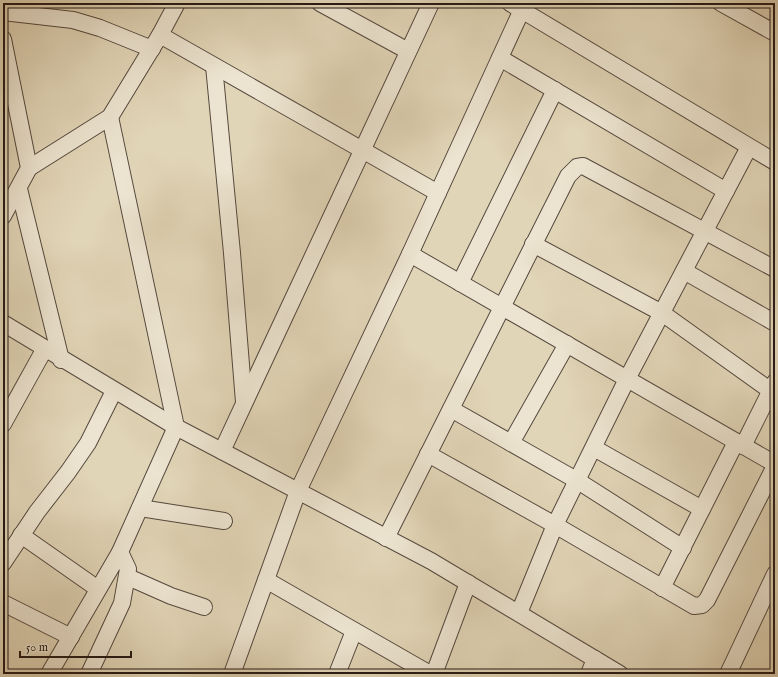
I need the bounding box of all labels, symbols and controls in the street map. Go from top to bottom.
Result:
scale bar [20,633,131,659]
text: 50 m [26,640,48,655]

